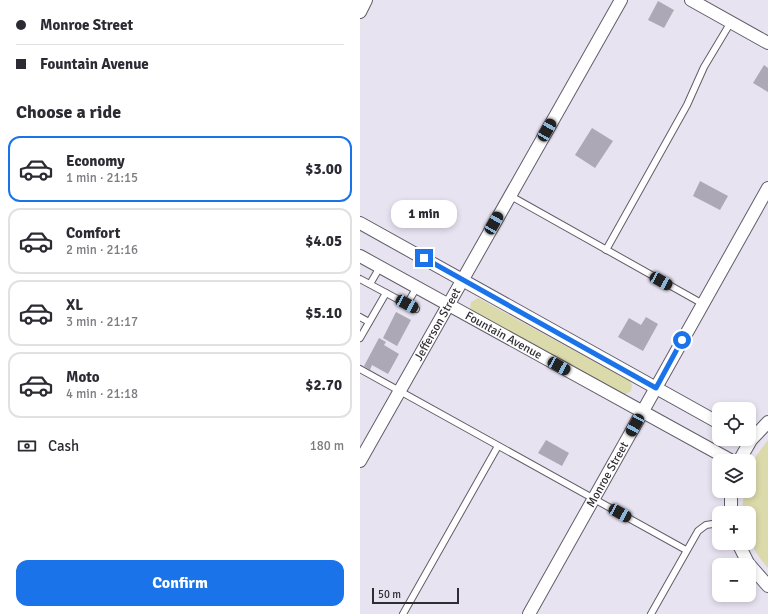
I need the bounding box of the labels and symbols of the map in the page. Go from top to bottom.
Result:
car [536,117,558,143]
callout: 1 min [391,200,457,228]
car [483,210,505,236]
route end [415,249,433,267]
car [648,270,674,292]
street label: Jefferson Street [411,285,464,364]
car [394,293,420,315]
street label: Fountain Avenue [462,308,545,363]
route start [673,331,691,349]
car [546,355,572,377]
car [624,412,646,438]
street label: Monroe Street [583,439,632,510]
car [607,502,633,524]
scale bar [372,586,459,605]

